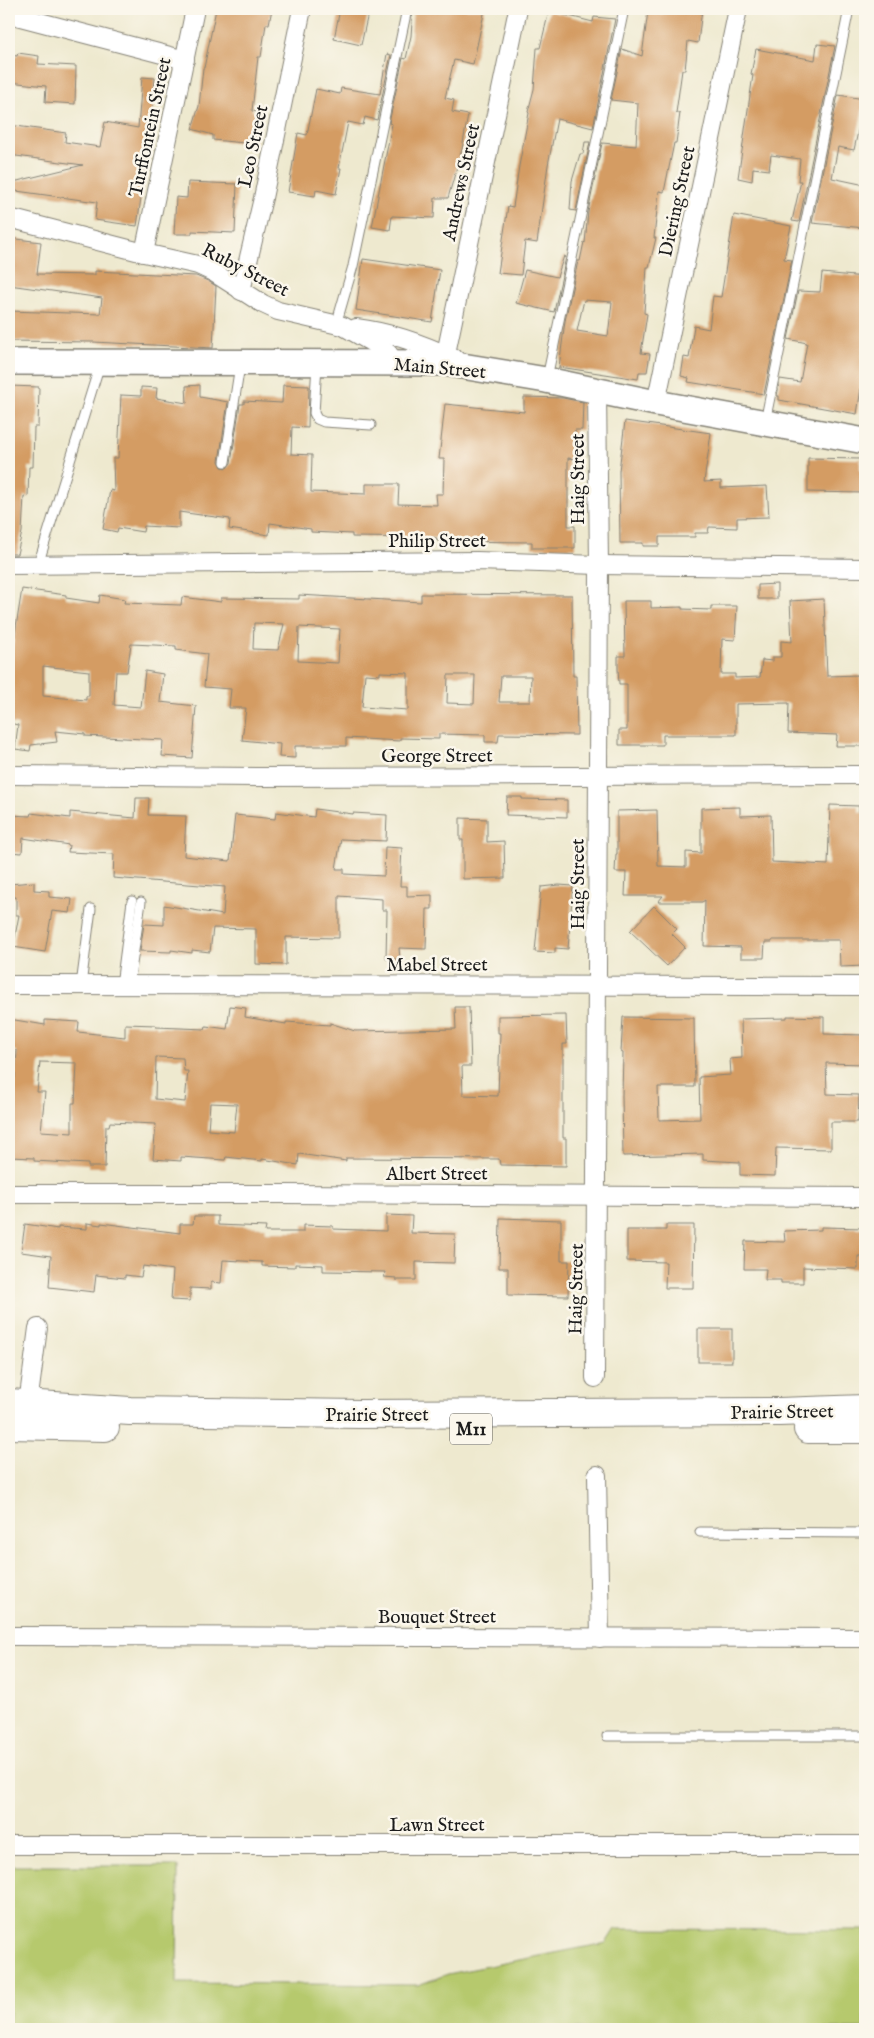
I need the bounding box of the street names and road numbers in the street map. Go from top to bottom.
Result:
street label: Turffontein Street [124,55,178,200]
street label: Leo Street [233,102,275,190]
street label: Andrews Street [438,121,486,244]
street label: Diering Street [654,143,702,259]
street label: Ruby Street [197,239,293,303]
street label: Main Street [393,353,487,385]
street label: Haig Street [567,433,591,525]
street label: Philip Street [388,530,487,554]
street label: George Street [381,745,493,769]
street label: Haig Street [567,838,591,930]
street label: Mabel Street [386,954,488,978]
street label: Albert Street [385,1163,488,1187]
street label: Haig Street [564,1243,590,1335]
street label: Prairie Street [730,1400,834,1426]
street label: Prairie Street [325,1404,429,1428]
road number: M11 [450,1414,492,1445]
street label: Bouquet Street [378,1606,497,1630]
street label: Lawn Street [389,1814,485,1838]

